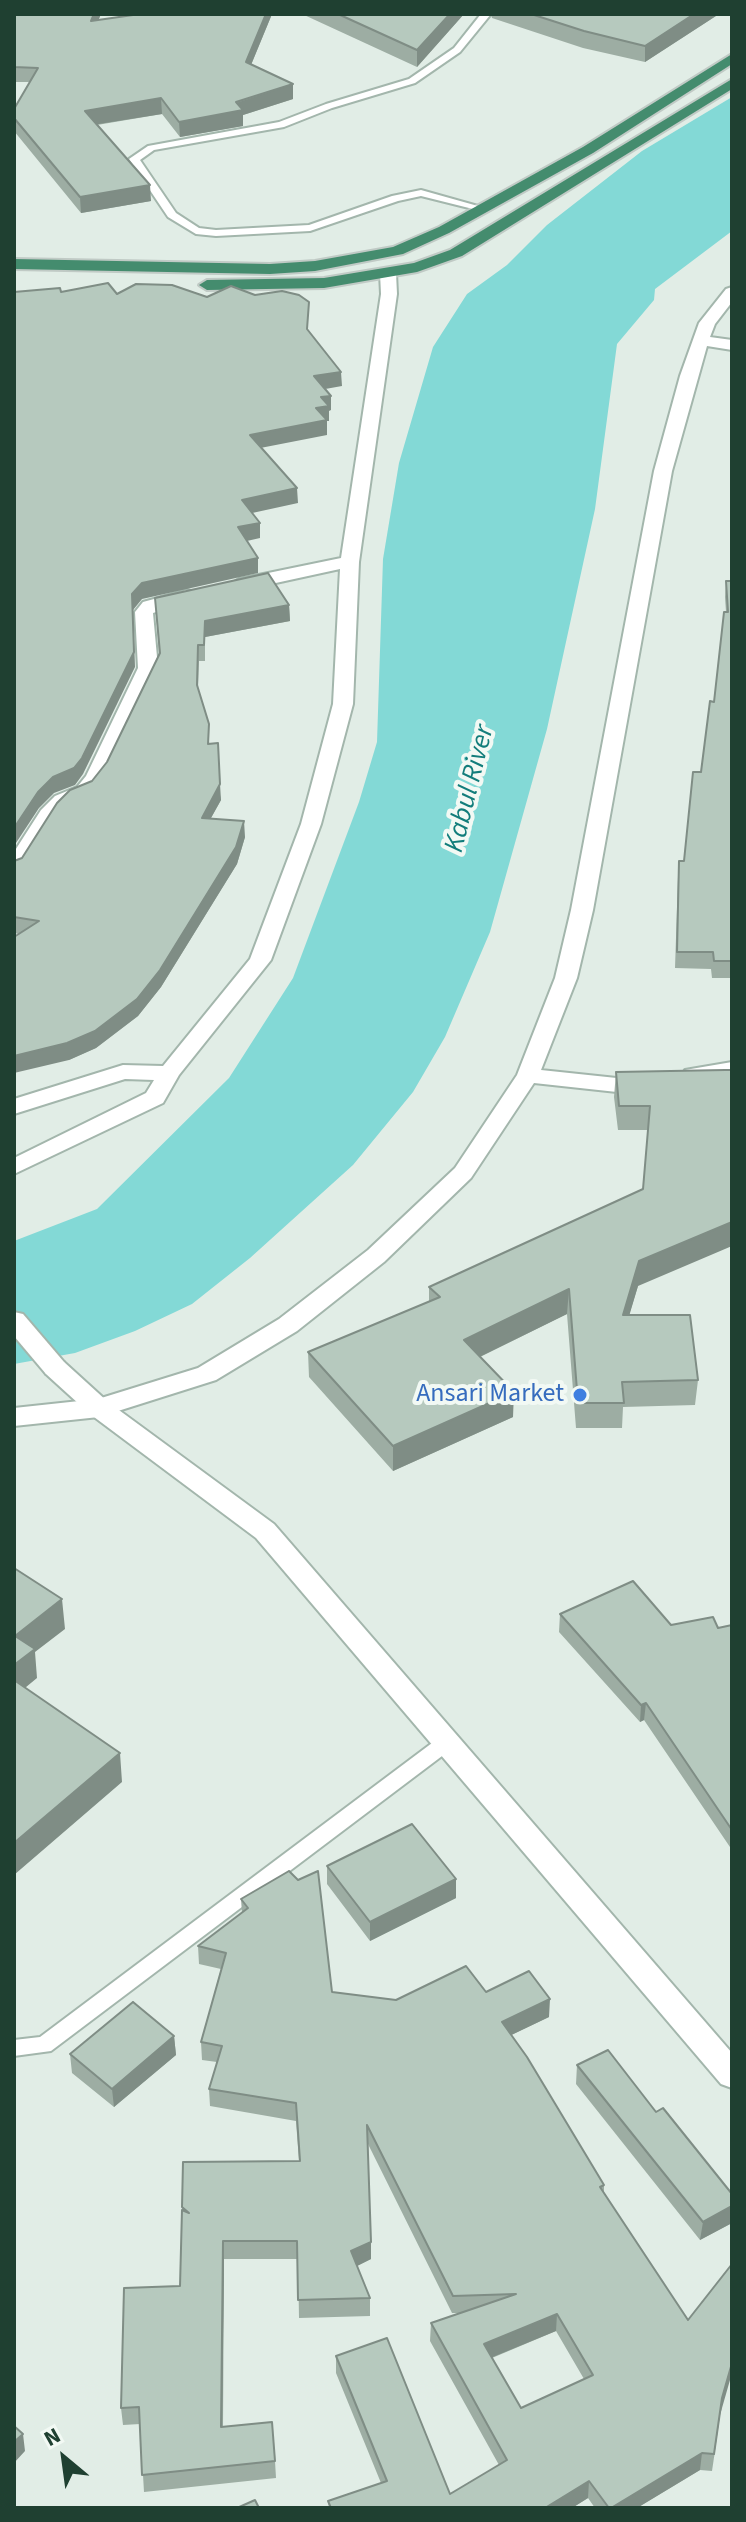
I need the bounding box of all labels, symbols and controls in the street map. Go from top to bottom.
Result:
water label: Kabul River [439,722,503,856]
place label: Ansari Market [416,1379,564,1411]
marker: Ansari Market [571,1386,589,1404]
north arrow [24,2418,104,2498]
text: N [38,2419,67,2455]

